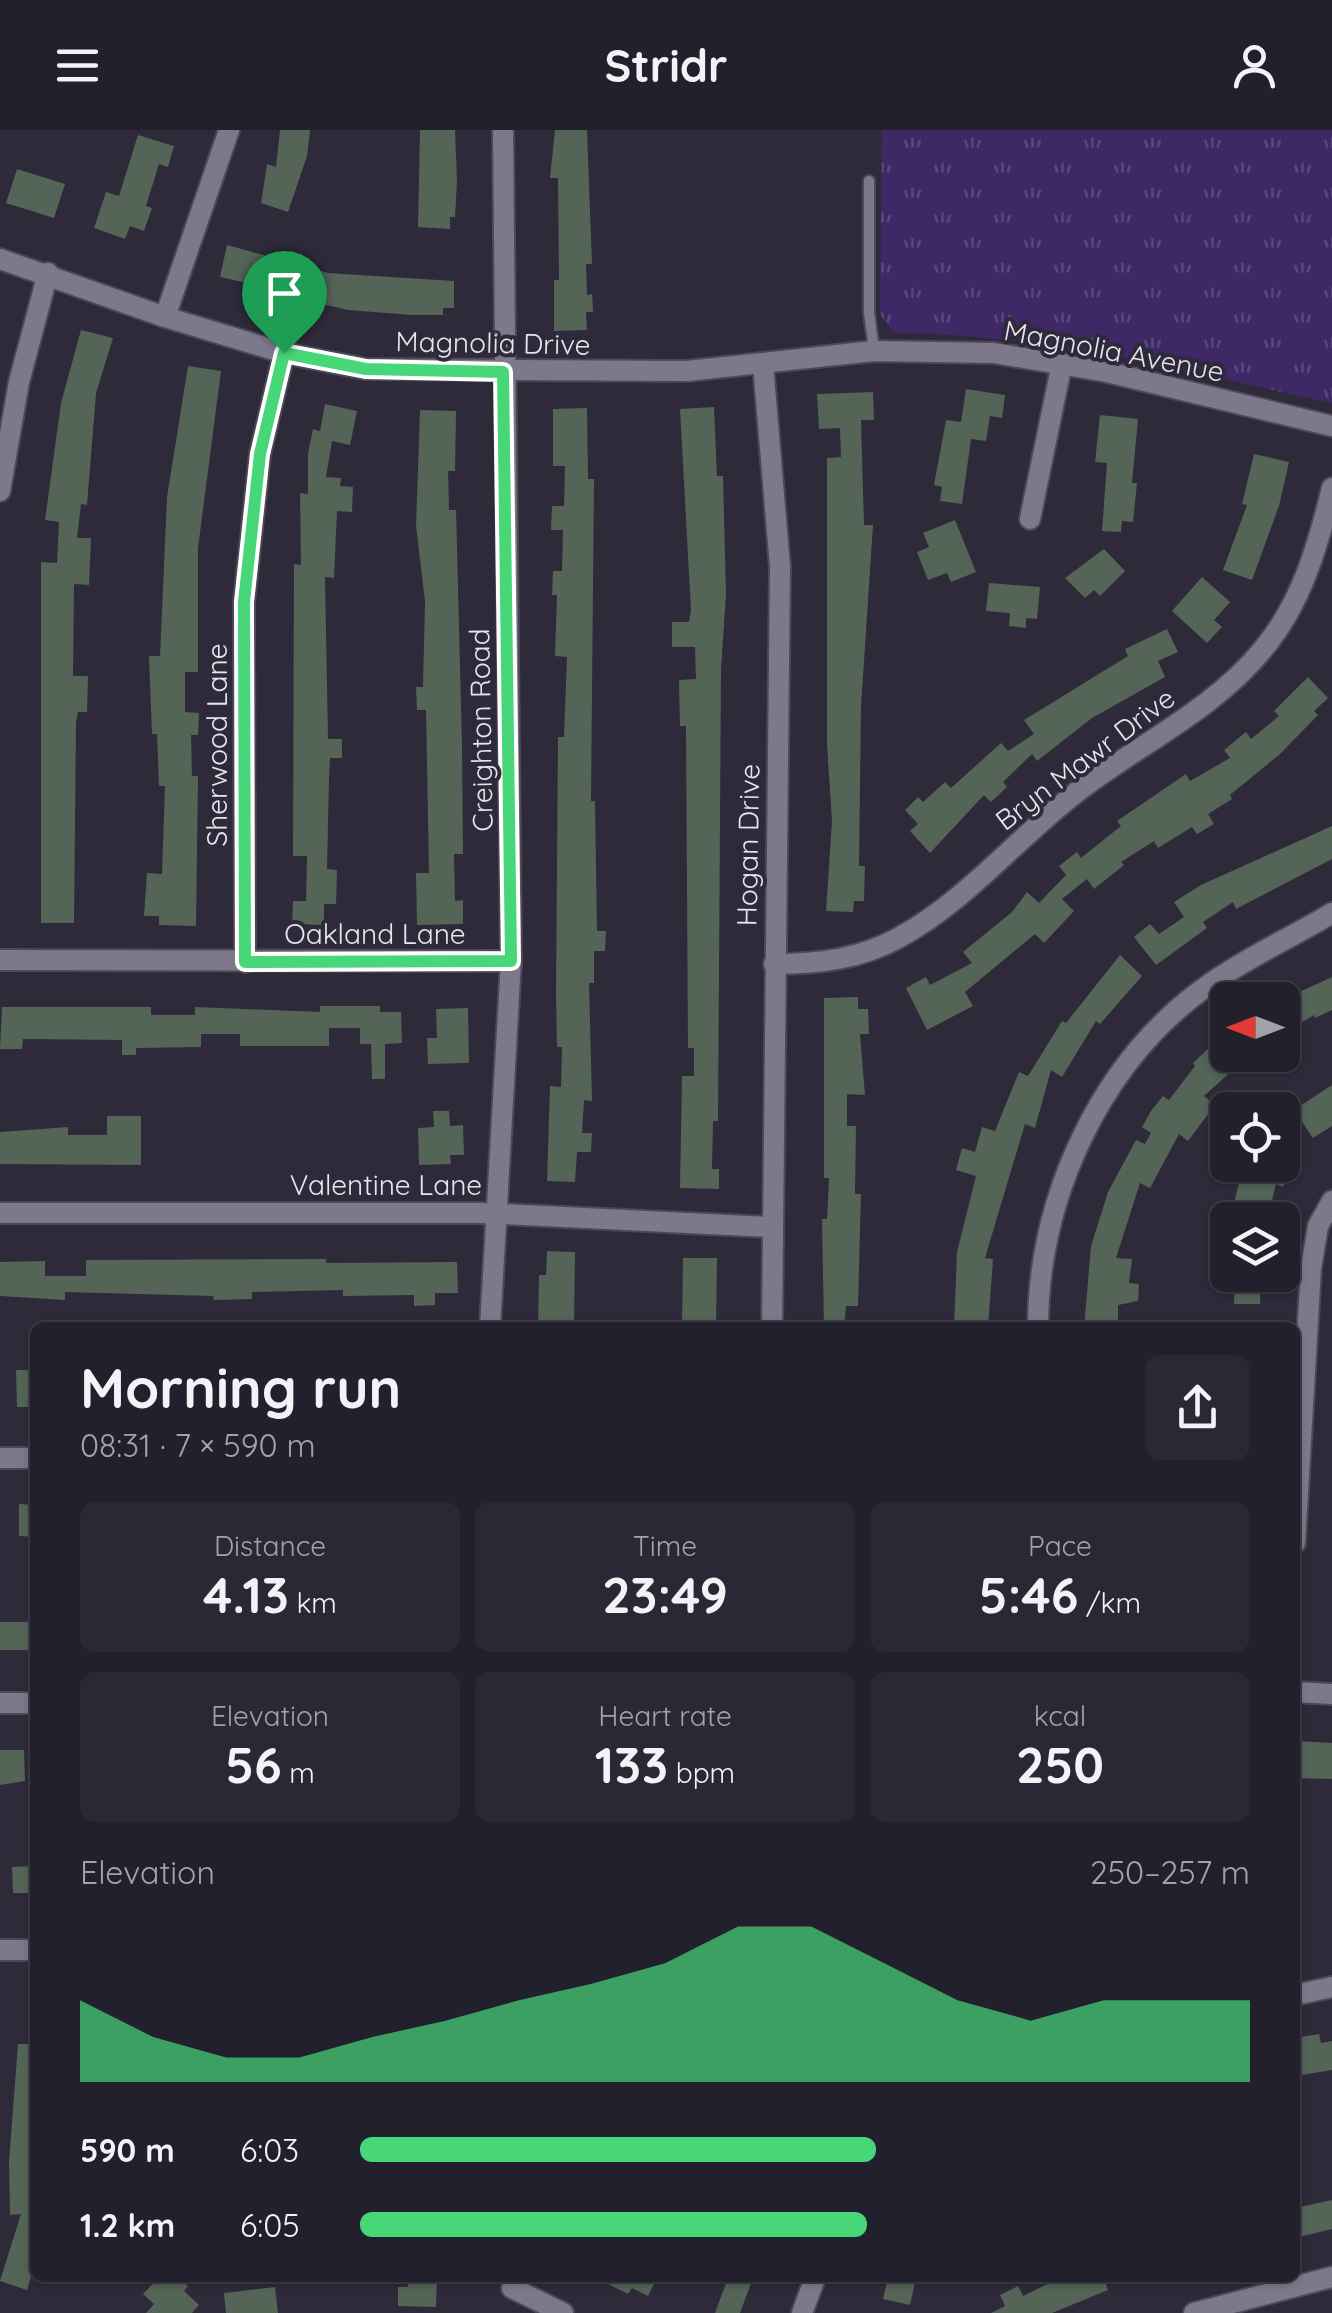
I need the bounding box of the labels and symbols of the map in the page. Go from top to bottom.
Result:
pin [242,251,327,354]
street label: Magnolia Avenue [1001,312,1227,389]
street label: Magnolia Drive [395,323,591,362]
street label: Creighton Road [461,628,500,832]
street label: Sherwood Lane [199,643,234,847]
street label: Bryn Mawr Drive [988,680,1181,837]
street label: Hogan Drive [729,763,766,927]
street label: Oakland Lane [284,916,466,951]
north arrow [1210,982,1300,1072]
street label: Valentine Lane [290,1167,482,1202]

